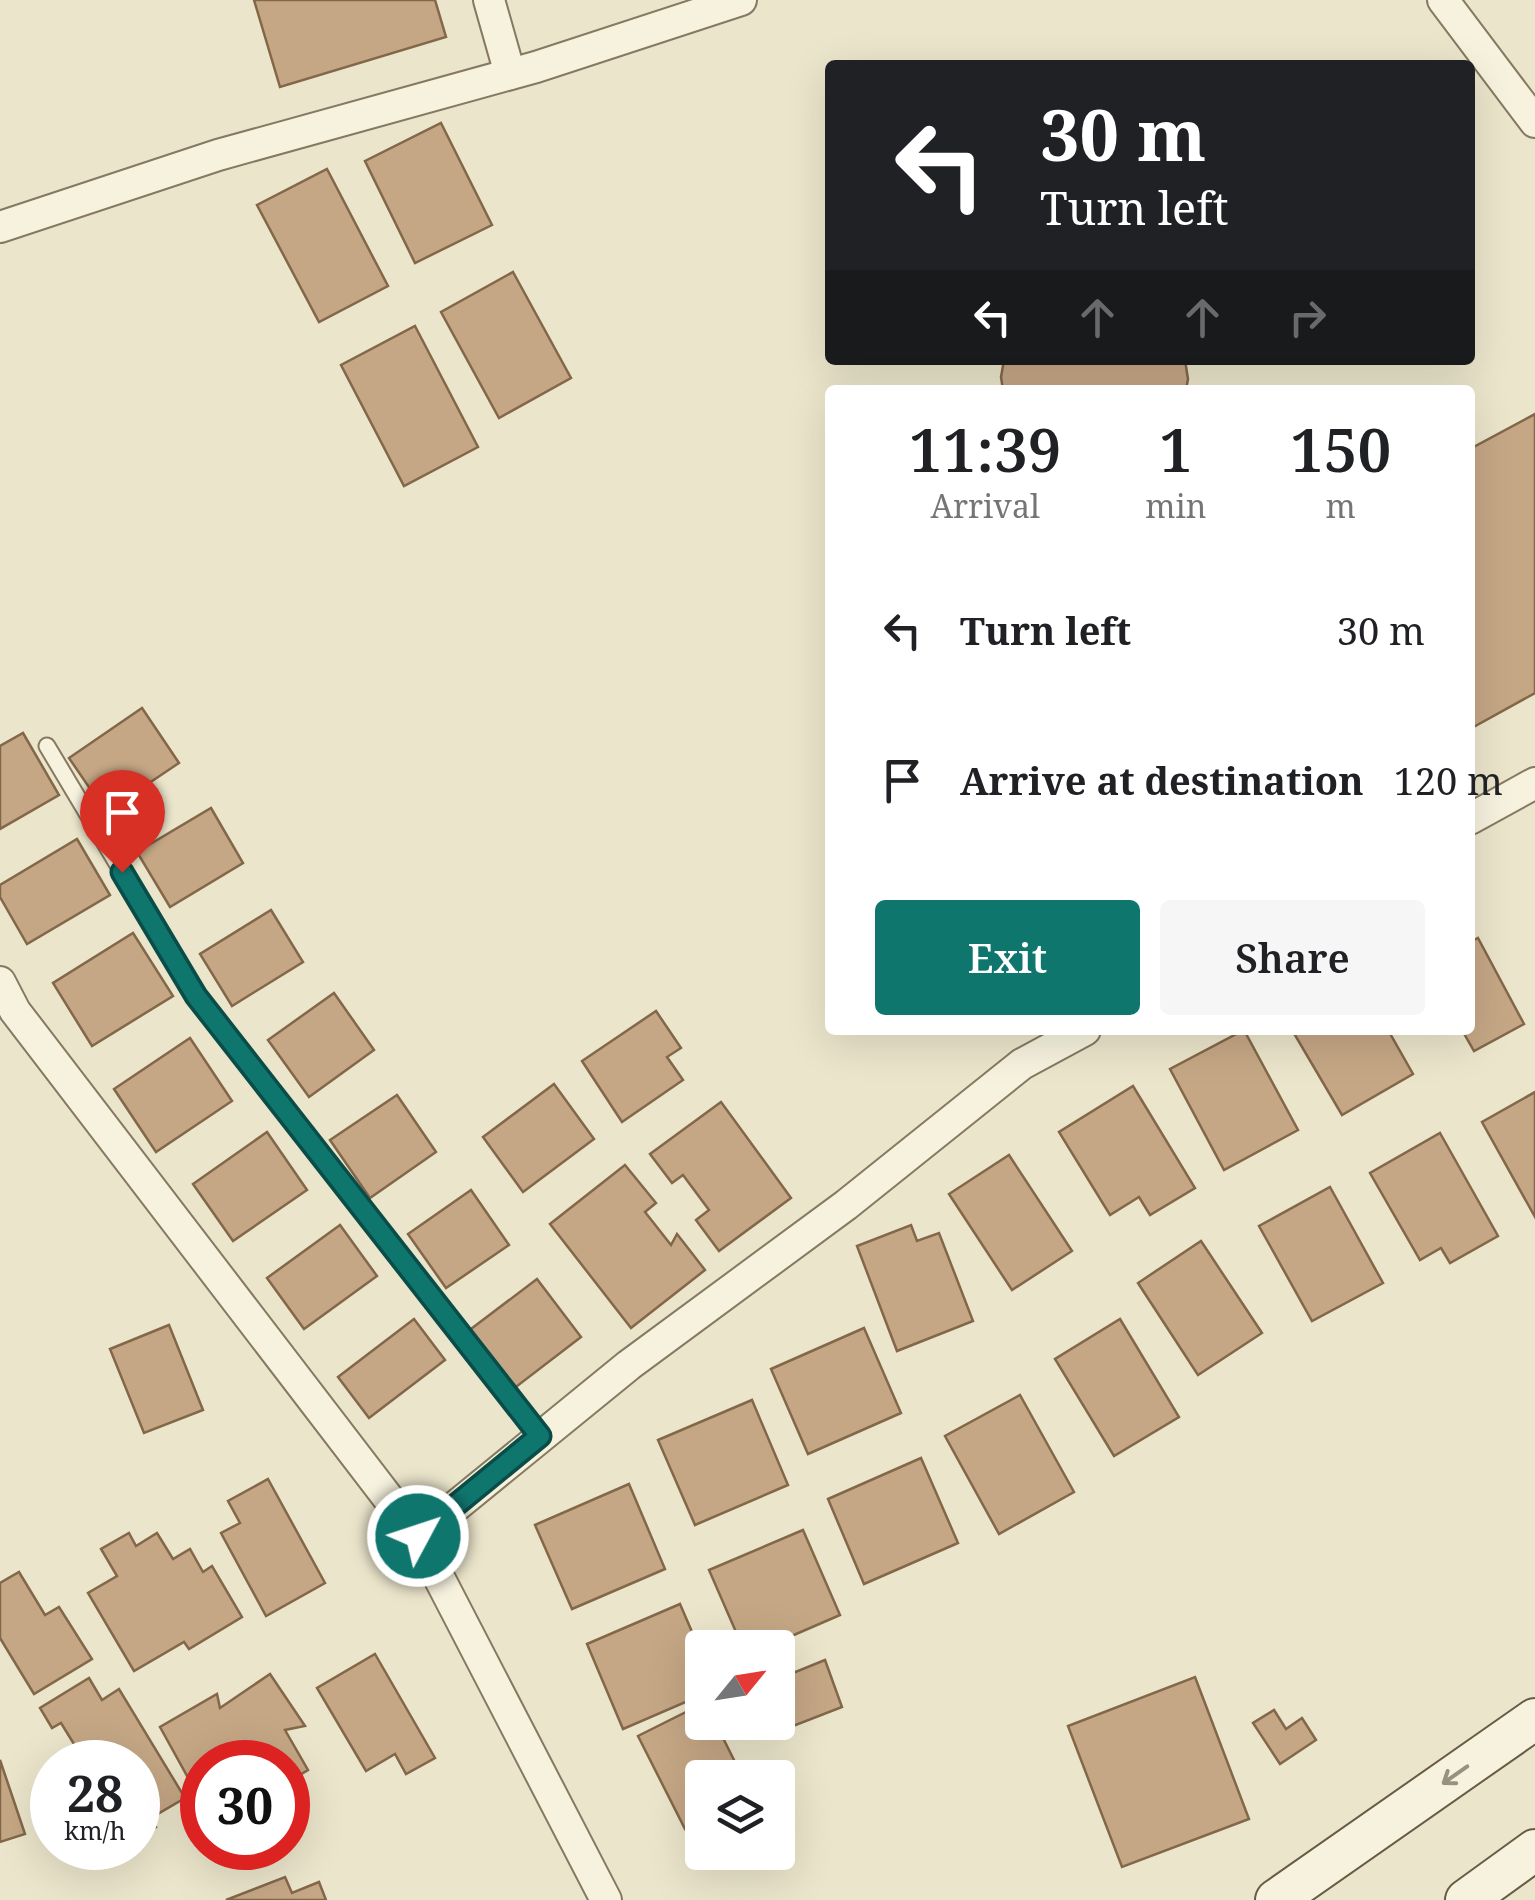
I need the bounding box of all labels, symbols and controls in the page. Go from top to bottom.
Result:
text: 30 m [1040,86,1206,182]
icon: left [875,100,1005,230]
text: Turn left [1040,177,1229,238]
icon: left [965,290,1020,345]
icon: ahead [1070,290,1125,345]
icon: ahead [1175,290,1230,345]
icon: right [1280,290,1335,345]
text: 11:39 [909,408,1062,490]
text: 1 [1159,408,1193,490]
text: 150 [1290,408,1391,490]
text: Arrival [930,484,1040,527]
text: min [1145,484,1206,527]
text: m [1326,484,1356,527]
icon: left [875,603,930,658]
text: Turn left [960,604,1131,656]
text: 30 m [1337,604,1425,656]
icon: arrive [875,753,930,808]
text: Arrive at destination [960,754,1364,806]
text: 120 m [1394,754,1503,806]
pin [80,770,165,873]
icon: arrive [95,785,150,840]
button: Exit [875,900,1140,1015]
button: Share [1160,900,1425,1015]
position arrow [366,1484,470,1588]
north arrow [685,1630,795,1740]
map controls [685,1630,795,1870]
speed limit sign: 30 [180,1740,310,1870]
text: 28 [67,1759,123,1827]
button: layers [685,1760,795,1870]
one-way arrow [1442,1764,1469,1785]
text: km/h [64,1813,126,1847]

